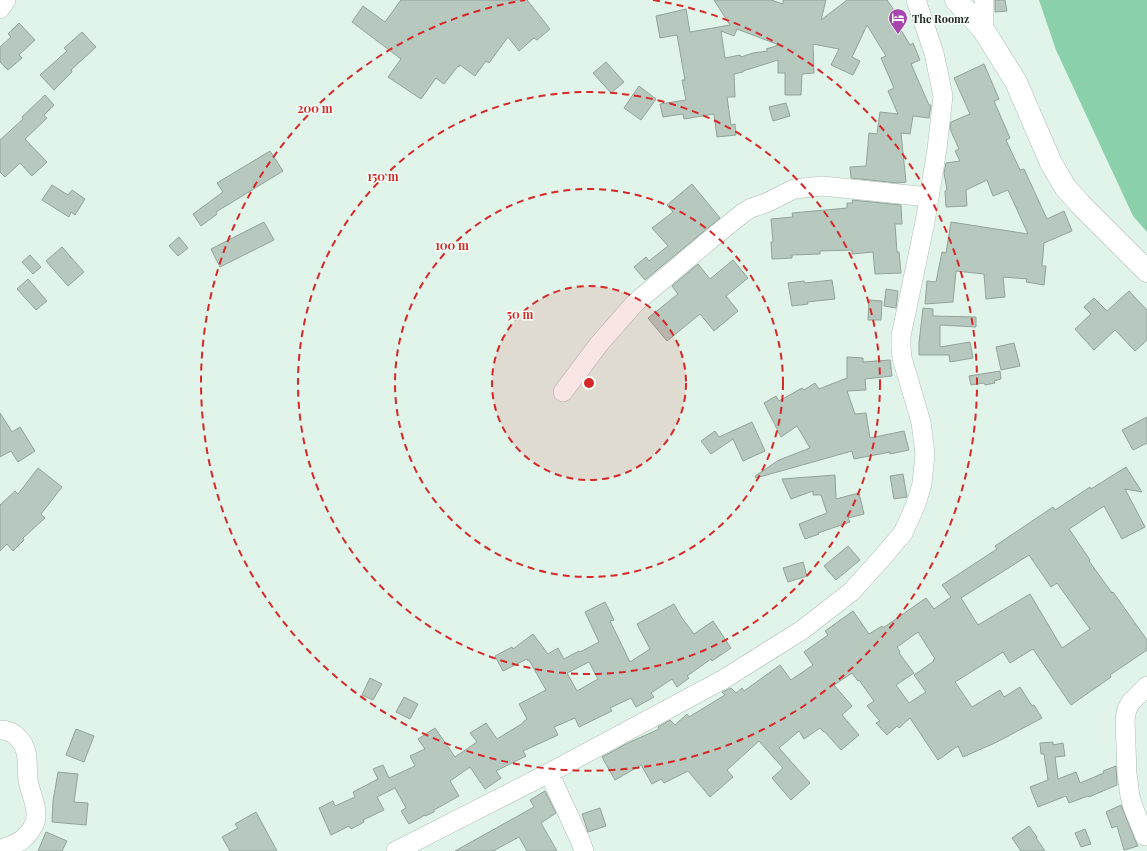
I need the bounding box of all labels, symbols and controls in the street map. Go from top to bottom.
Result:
hotel icon: The Roomz [887,7,909,35]
place label: The Roomz [912,11,969,26]
text: 200 m [297,100,333,116]
text: 150 m [367,168,399,184]
text: 100 m [435,237,469,253]
text: 50 m [507,306,534,322]
centre of rings [582,376,596,390]

